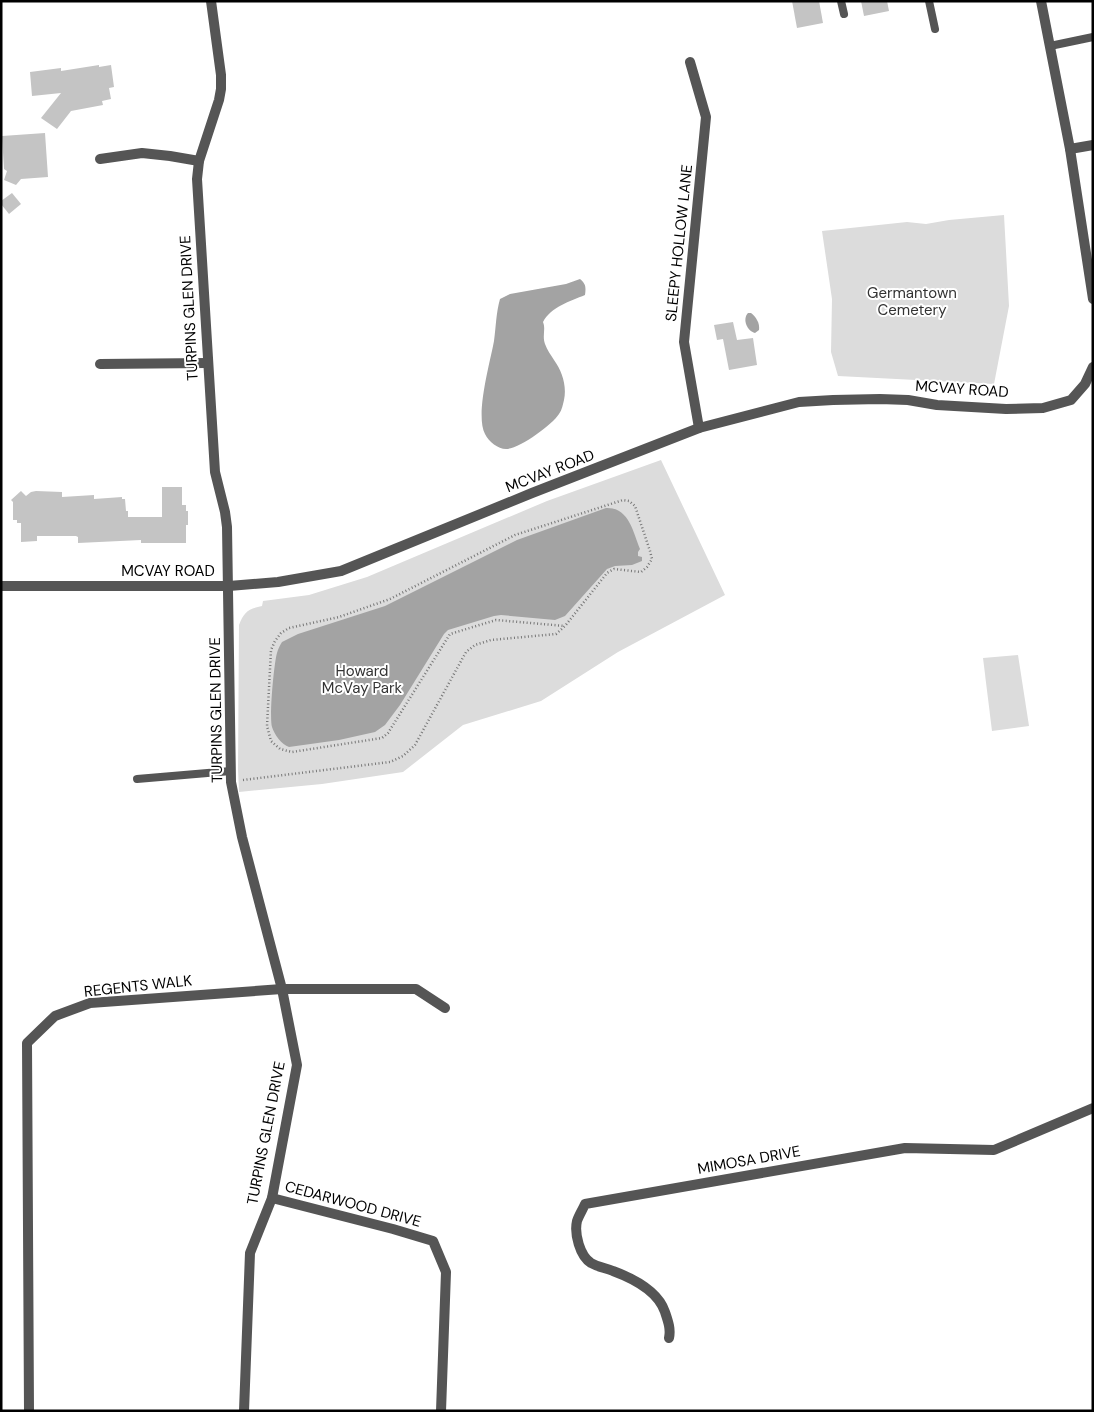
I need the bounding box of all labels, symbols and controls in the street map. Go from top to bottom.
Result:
street label: SLEEPY HOLLOW LANE [661,163,697,323]
street label: TURPINS GLEN DRIVE [175,235,203,381]
park label: Germantown Cemetery [867,283,957,320]
street label: MCVAY ROAD [915,376,1009,402]
street label: MCVAY ROAD [503,445,597,497]
street label: MCVAY ROAD [121,561,215,581]
street label: TURPINS GLEN DRIVE [205,637,227,783]
park label: Howard McVay Park [322,661,403,698]
street label: REGENTS WALK [83,970,193,1002]
street label: TURPINS GLEN DRIVE [242,1060,290,1206]
street label: MIMOSA DRIVE [696,1141,802,1179]
street label: CEDARWOOD DRIVE [283,1176,423,1232]

